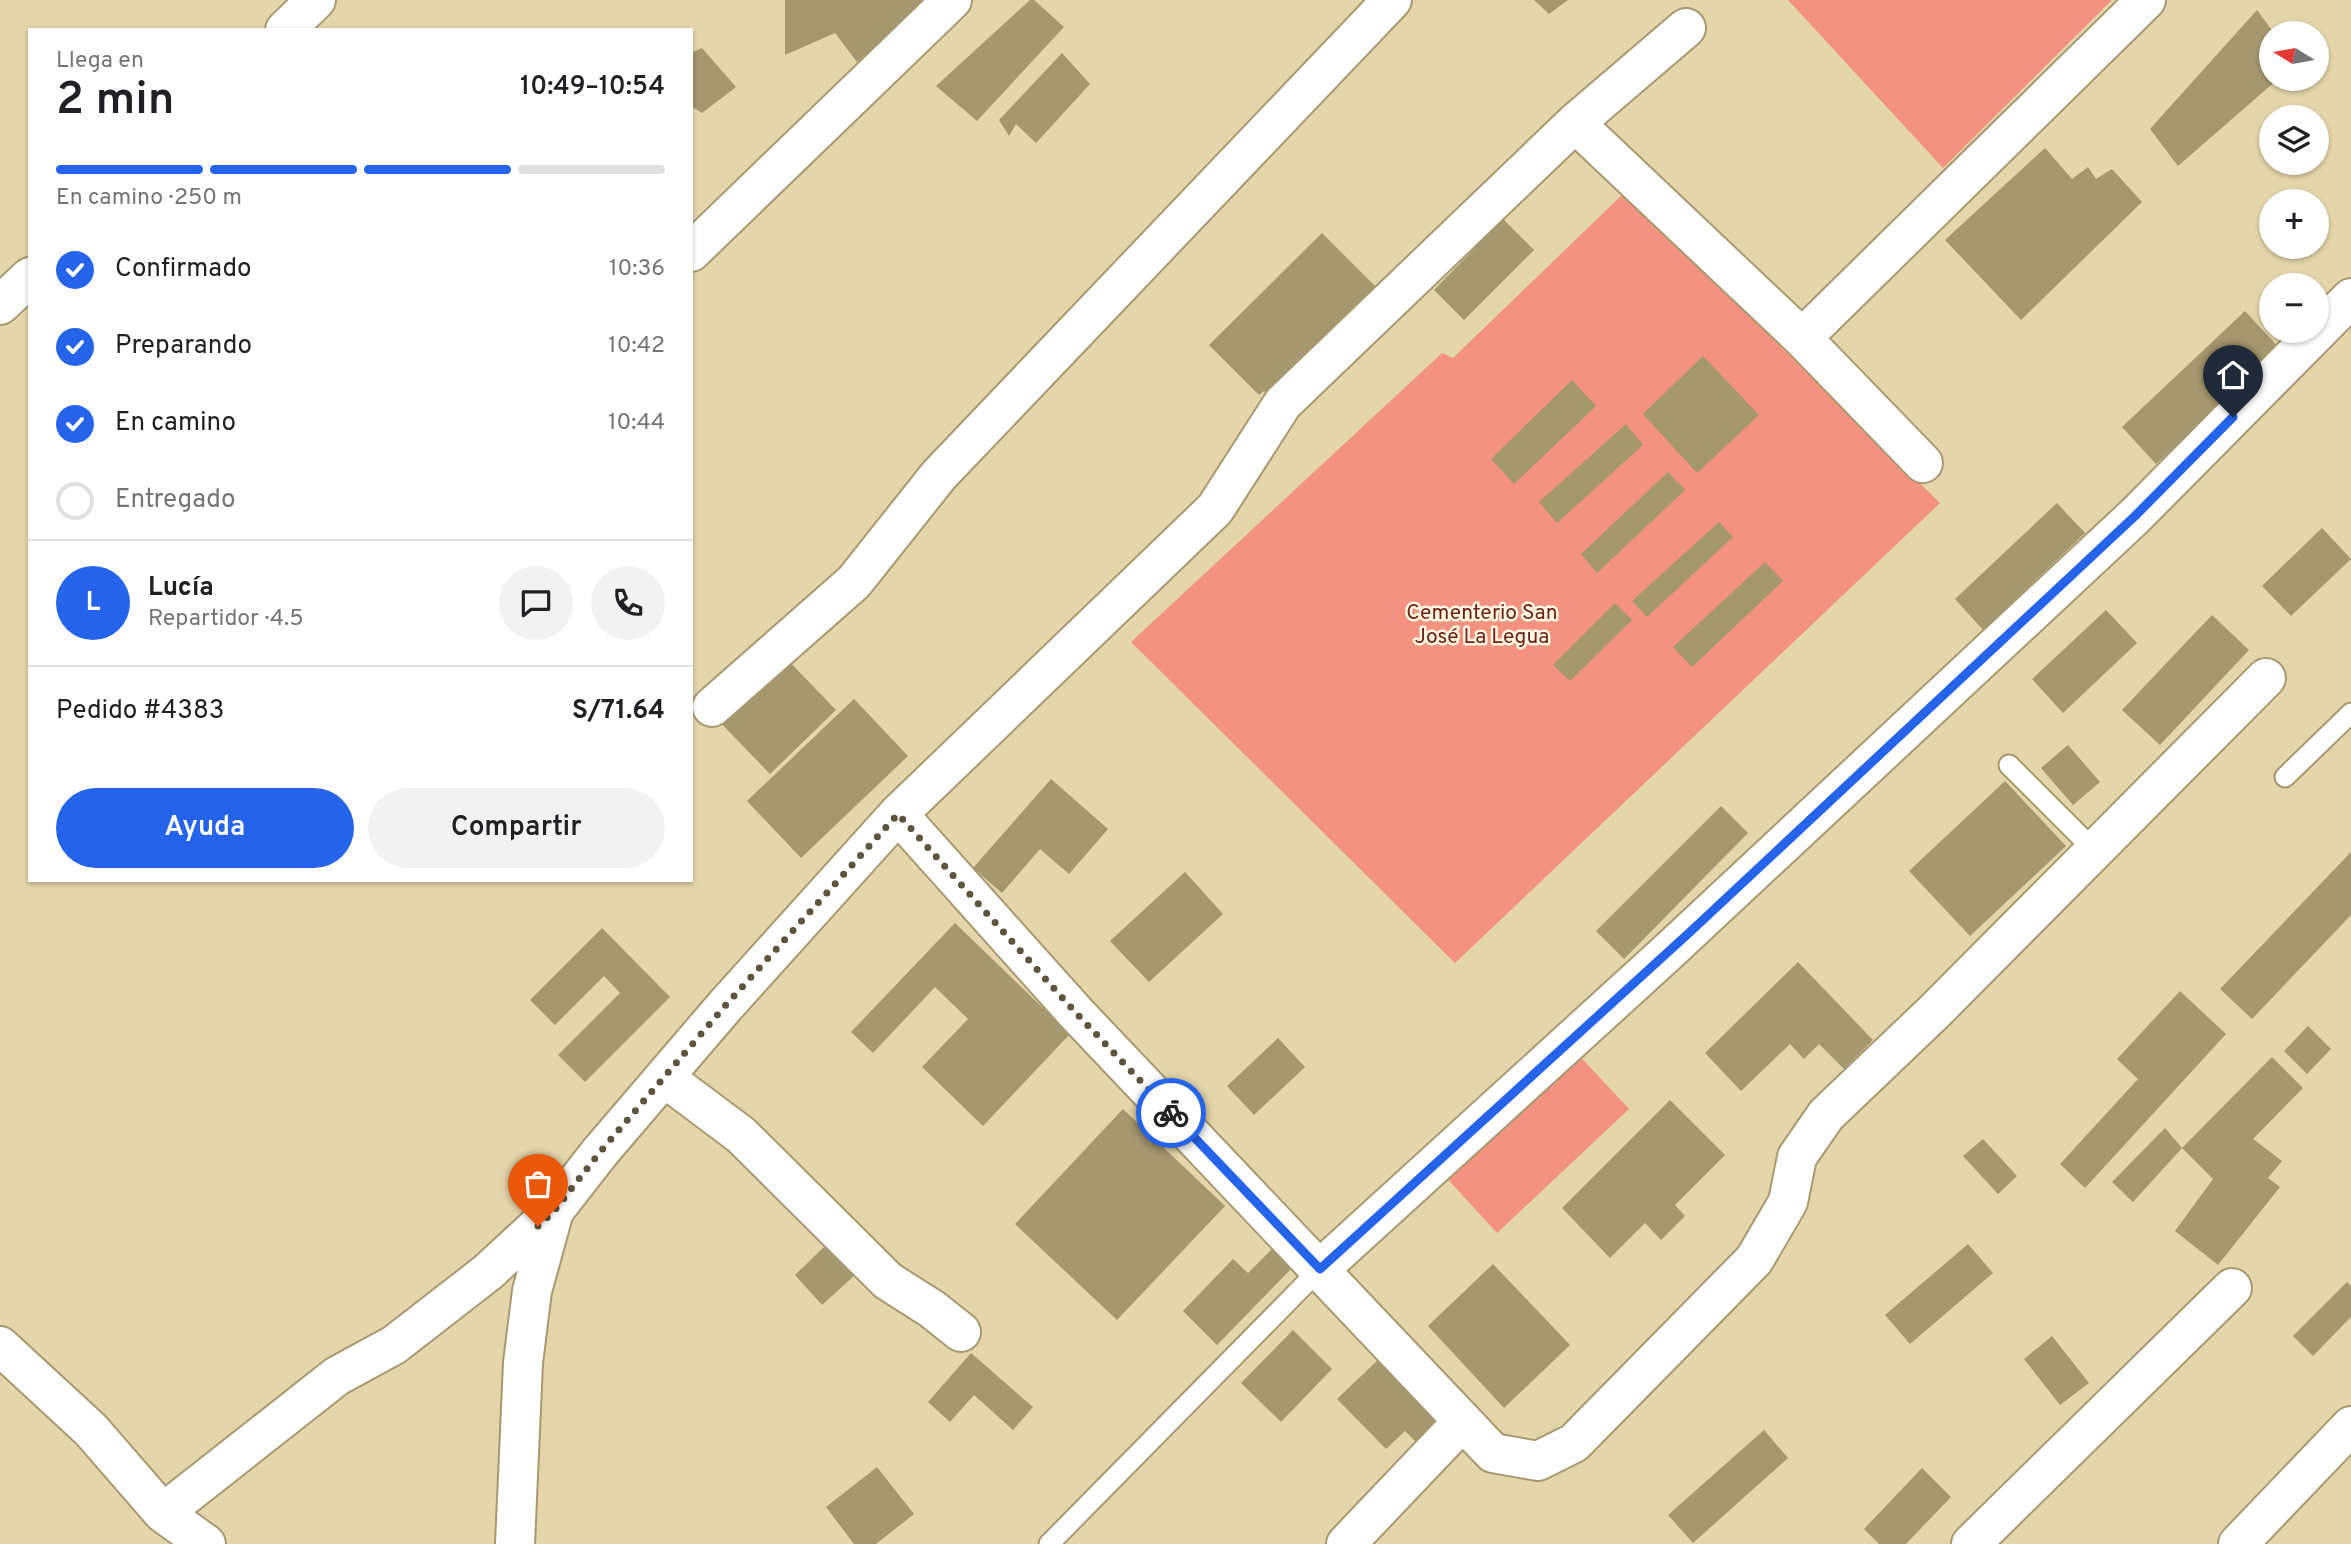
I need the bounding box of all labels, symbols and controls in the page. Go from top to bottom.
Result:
north arrow [2259,21,2329,91]
map controls [2259,21,2329,343]
text: Llega en [56,47,144,76]
text: 10:49–10:54 [520,71,665,104]
text: 2 min [56,72,175,131]
button: layers [2259,105,2329,175]
text: En camino · 250 m [56,184,242,213]
button: + [2259,189,2329,259]
icon: check [56,251,94,289]
text: Confirmado [115,253,252,286]
text: 10:36 [609,255,665,284]
button: − [2259,273,2329,343]
icon: check [56,328,94,366]
text: Preparando [115,330,252,363]
text: 10:42 [608,332,665,361]
pin [2203,345,2263,417]
icon: home [2214,356,2252,394]
icon: check [56,405,94,443]
text: En camino [115,407,236,440]
text: 10:44 [608,409,665,438]
text: Entregado [115,484,235,517]
button: chat [499,566,573,640]
button: phone [591,566,665,640]
text: Lucía [148,572,214,605]
text: L [86,587,100,620]
park label: Cementerio San José La Legua [1406,600,1558,651]
text: Repartidor · 4.5 [148,605,304,634]
text: Pedido #4383 [56,695,224,728]
text: S/71.64 [572,695,665,728]
button: Ayuda [56,788,354,868]
button: Compartir [368,788,665,868]
courier [1136,1078,1206,1148]
icon: bike [1152,1094,1190,1132]
pin [508,1154,568,1226]
icon: bag [519,1165,557,1203]

